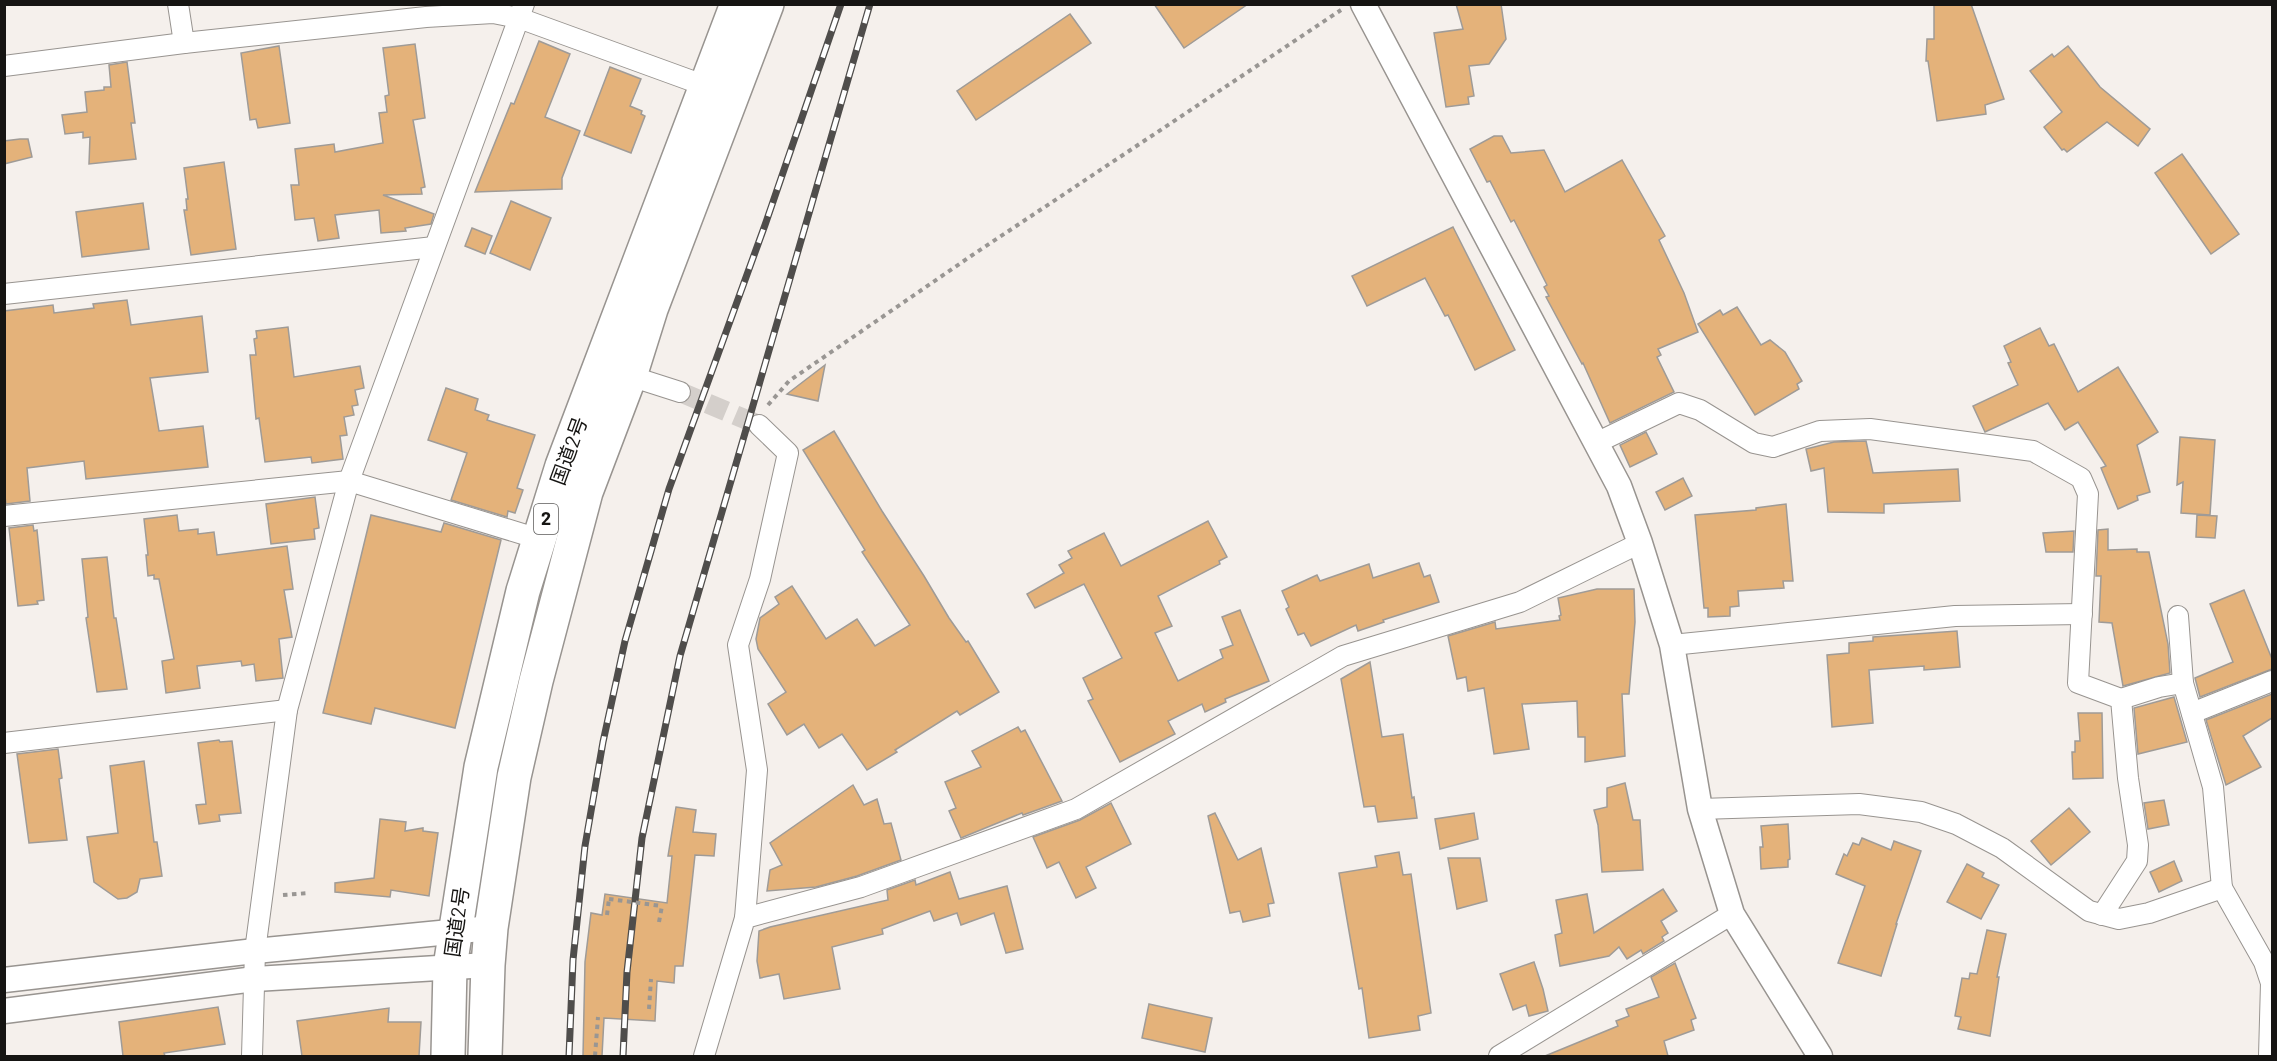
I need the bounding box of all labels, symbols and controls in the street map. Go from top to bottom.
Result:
street label: 国道2号 [545,413,591,488]
road number: 2 [534,504,558,534]
street label: 国道2号 [439,885,473,959]

